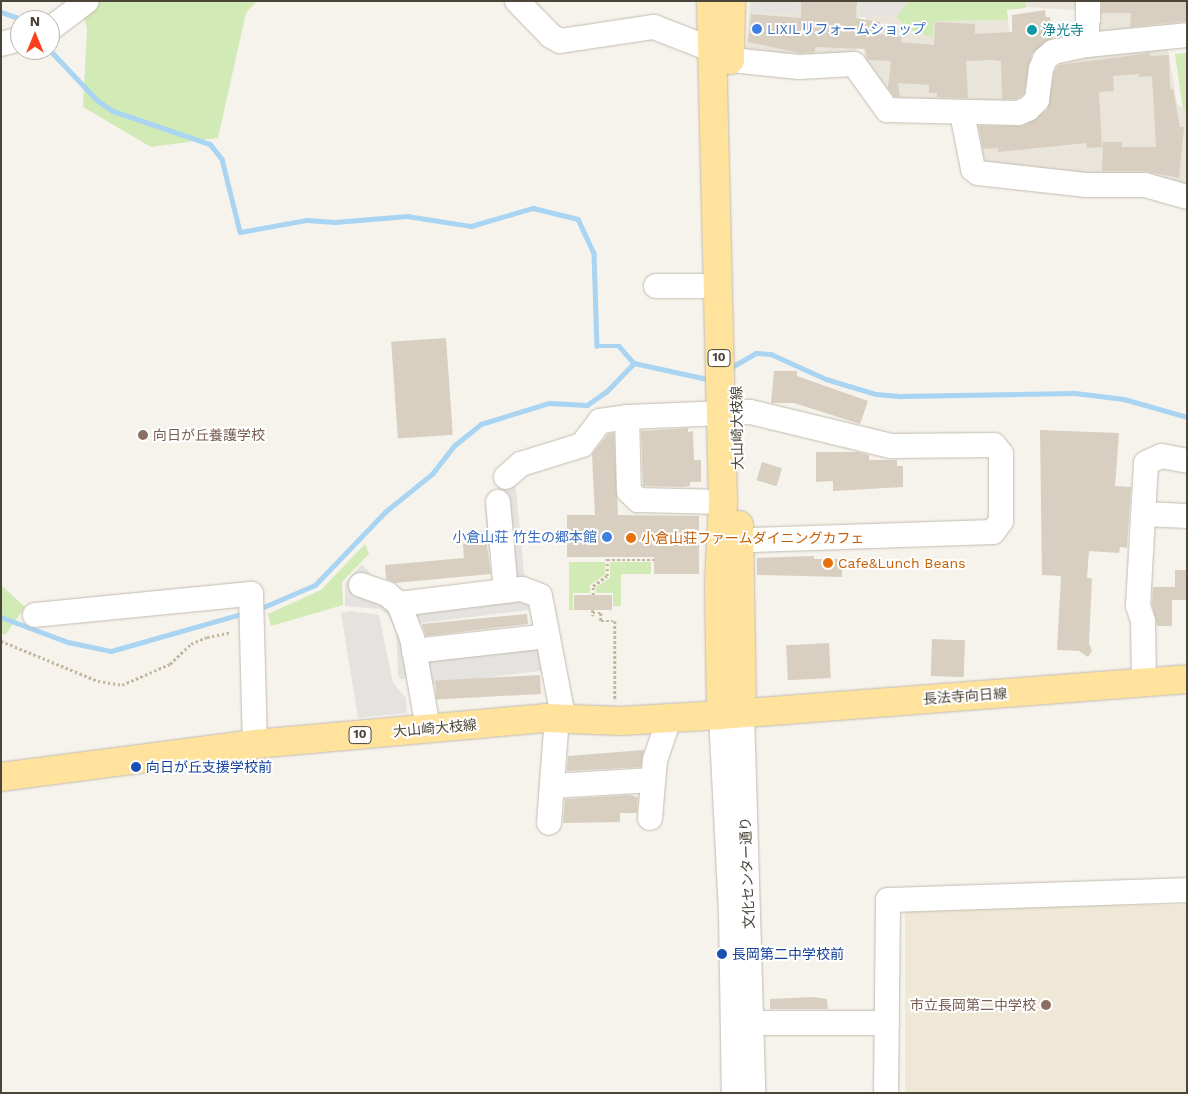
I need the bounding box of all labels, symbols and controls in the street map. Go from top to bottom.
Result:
north arrow [10,10,60,60]
text: N [30,13,40,29]
place label: LIXILリフォームショップ [767,21,926,37]
place label: 浄光寺 [1042,22,1084,38]
marker: LIXILリフォームショップ [751,23,763,35]
marker: 浄光寺 [1026,24,1038,36]
road number: 10 [706,348,732,368]
street label: 大山崎大枝線 [728,386,746,470]
place label: 向日が丘養護学校 [153,427,265,443]
marker: 向日が丘養護学校 [137,429,149,441]
place label: 小倉山荘 竹生の郷本館 [452,529,597,545]
place label: 小倉山荘ファームダイニングカフェ [641,530,865,546]
marker: 小倉山荘 竹生の郷本館 [601,531,613,543]
marker: 小倉山荘ファームダイニングカフェ [625,532,637,544]
place label: Cafe&Lunch Beans [838,555,966,571]
marker: Cafe&Lunch Beans [822,557,834,569]
street label: 長法寺向日線 [923,685,1007,707]
street label: 大山崎大枝線 [392,716,478,740]
road number: 10 [348,726,372,744]
place label: 向日が丘支援学校前 [146,759,272,775]
marker: 向日が丘支援学校前 [130,761,142,773]
street label: 文化センター通り [737,817,757,929]
place label: 長岡第二中学校前 [732,946,844,962]
marker: 長岡第二中学校前 [716,948,728,960]
place label: 市立長岡第二中学校 [910,997,1036,1013]
marker: 市立長岡第二中学校 [1040,999,1052,1011]

